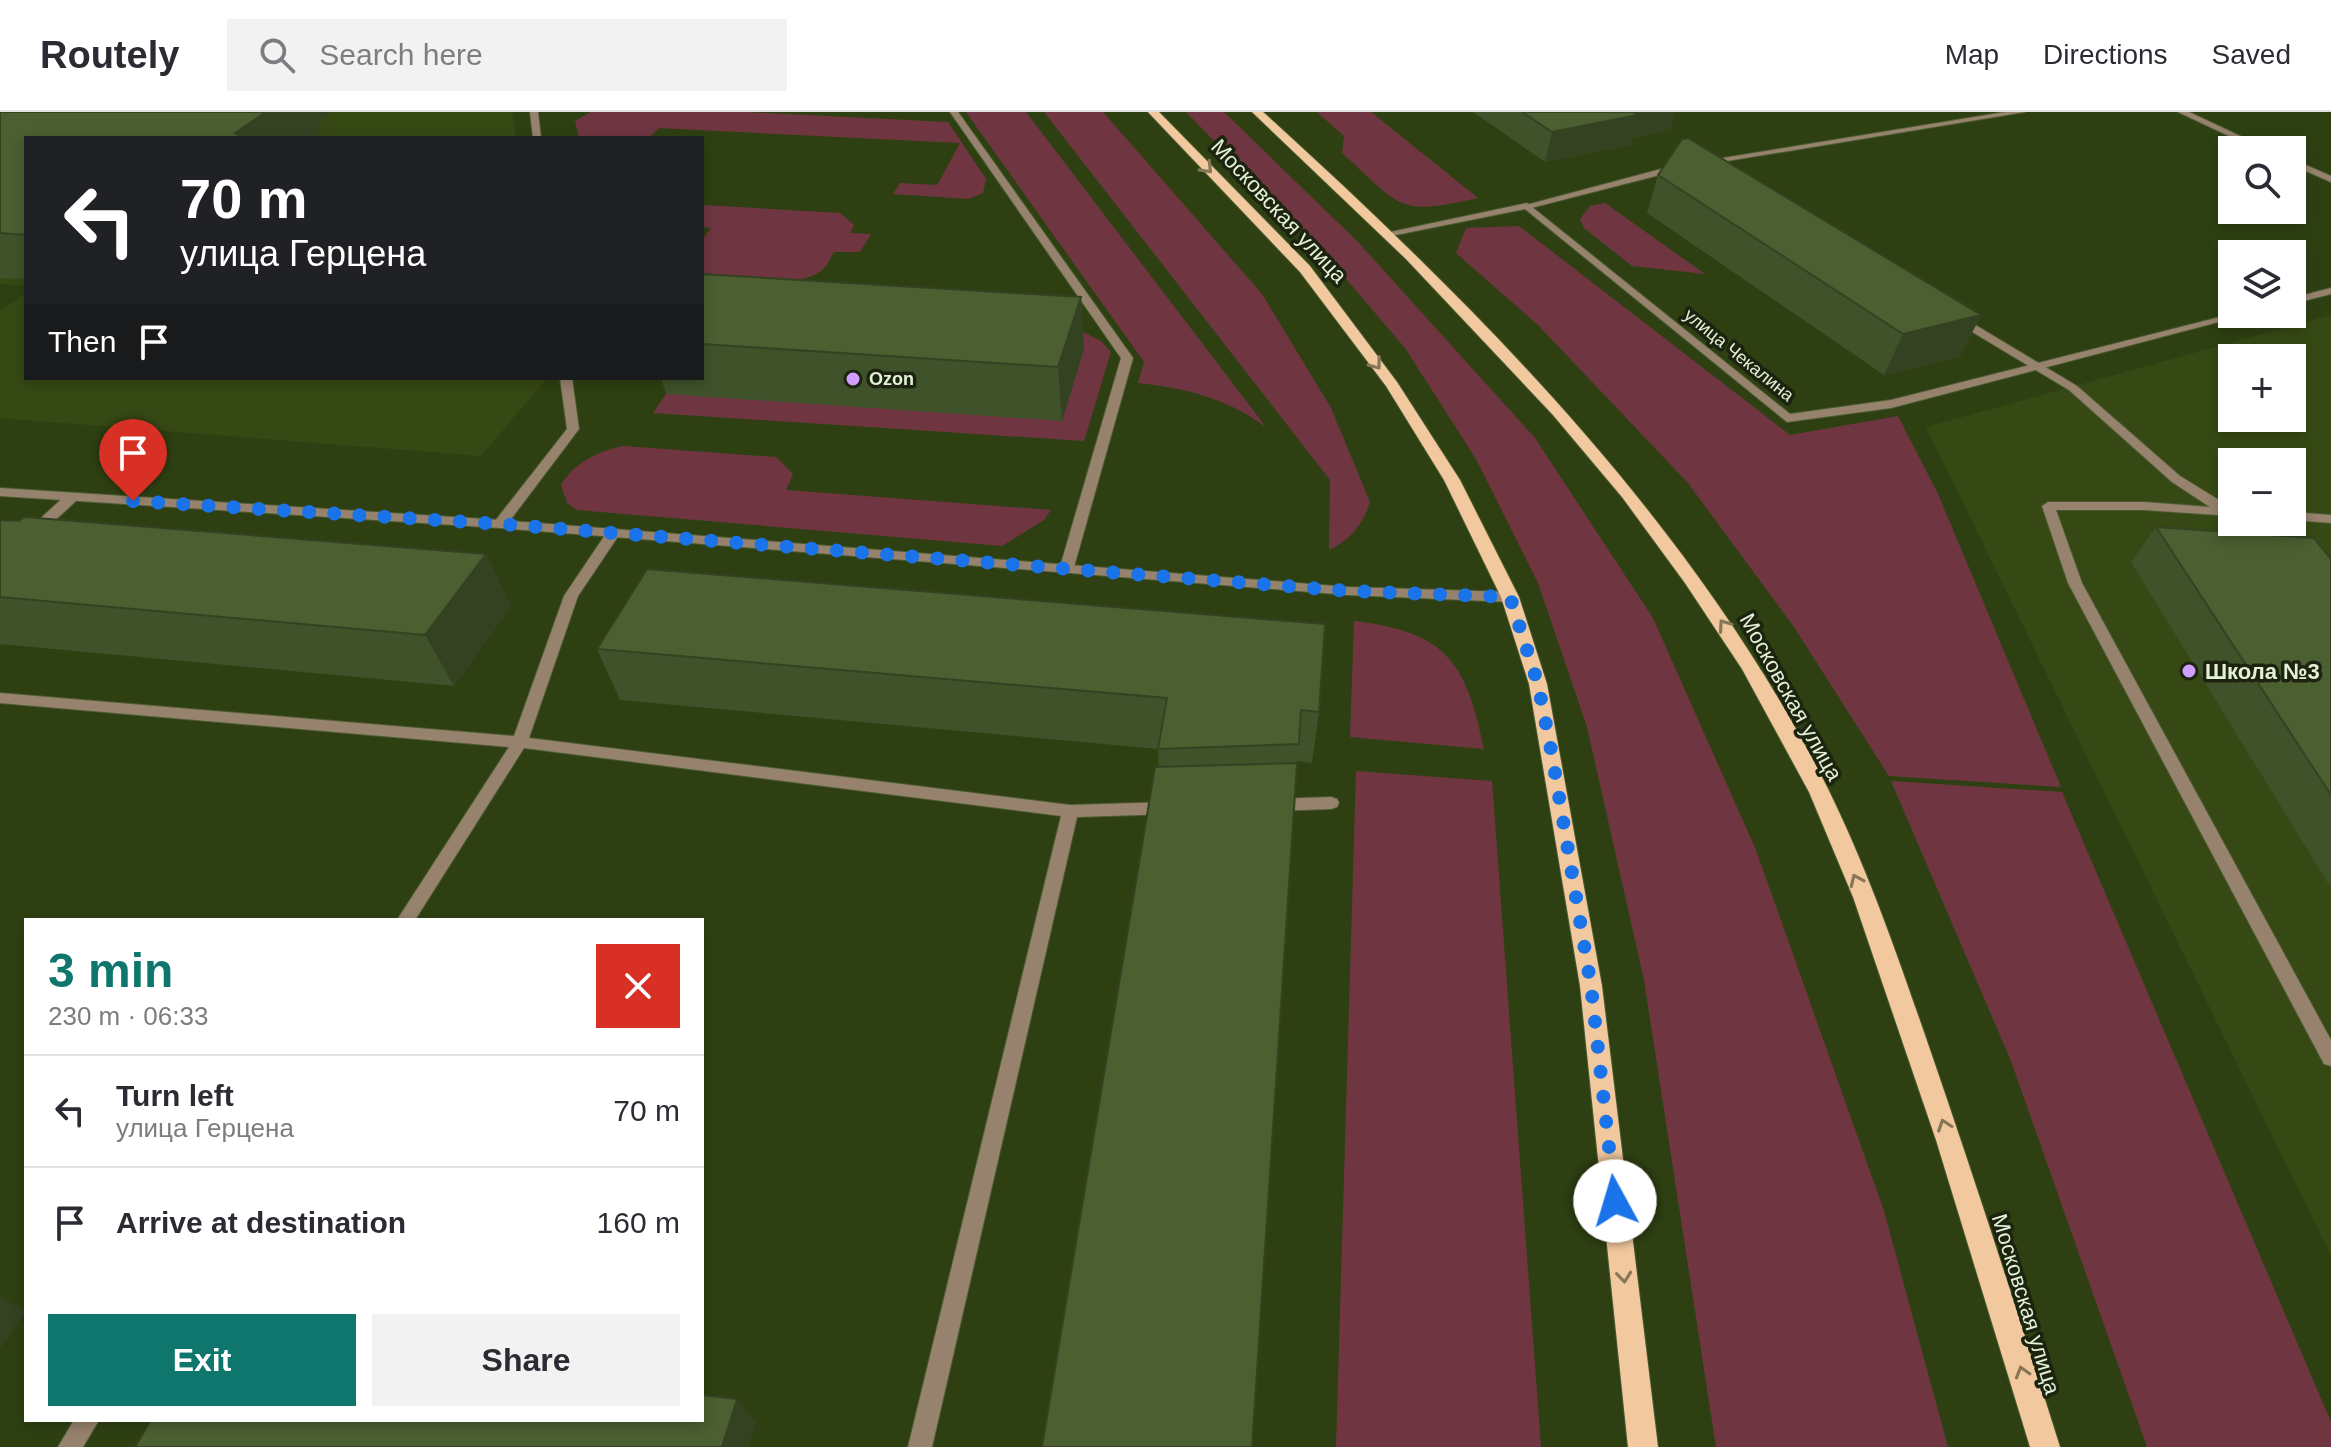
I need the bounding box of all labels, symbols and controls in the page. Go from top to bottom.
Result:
search box [227,19,787,91]
icon: search [255,33,299,77]
text: Routely [40,34,179,76]
text: Search here [319,38,483,71]
text: Map [1945,39,1999,70]
text: Directions [2043,39,2168,70]
text: Saved [2212,39,2291,70]
street label: Московская улица [1206,134,1352,289]
map controls [2218,136,2306,536]
button: search [2218,136,2306,224]
one-way arrow [1198,159,1212,173]
text: 70 m [180,167,308,230]
icon: left [48,168,152,272]
text: улица Герцена [180,233,426,274]
button: layers [2218,240,2306,328]
street label: улица Чекалина [1680,305,1799,406]
icon: arrive [132,320,176,364]
text: Then [48,325,116,358]
button: + [2218,344,2306,432]
one-way arrow [1367,356,1381,370]
place label: Ozon [869,369,914,389]
marker: Ozon [844,370,862,388]
pin [99,419,167,501]
icon: arrive [111,431,155,475]
button: − [2218,448,2306,536]
street label: Московская улица [1735,609,1848,786]
one-way arrow [1719,619,1734,633]
place label: Школа №3 [2205,659,2320,684]
marker: Школа №3 [2180,662,2198,680]
one-way arrow [1850,874,1866,888]
text: 3 min [48,944,173,997]
button: close [596,944,680,1028]
text: 230 m · 06:33 [48,1001,208,1031]
text: Turn left [116,1079,234,1112]
icon: left [48,1089,92,1133]
text: 70 m [613,1094,680,1127]
text: улица Герцена [116,1113,294,1143]
one-way arrow [1937,1118,1953,1132]
position arrow [1573,1159,1657,1243]
icon: arrive [48,1201,92,1245]
text: Arrive at destination [116,1206,406,1239]
text: 160 m [597,1206,680,1239]
street label: Московская улица [1987,1211,2066,1398]
one-way arrow [1615,1271,1632,1284]
button: Exit [48,1314,356,1406]
button: Share [372,1314,680,1406]
one-way arrow [2015,1366,2031,1380]

